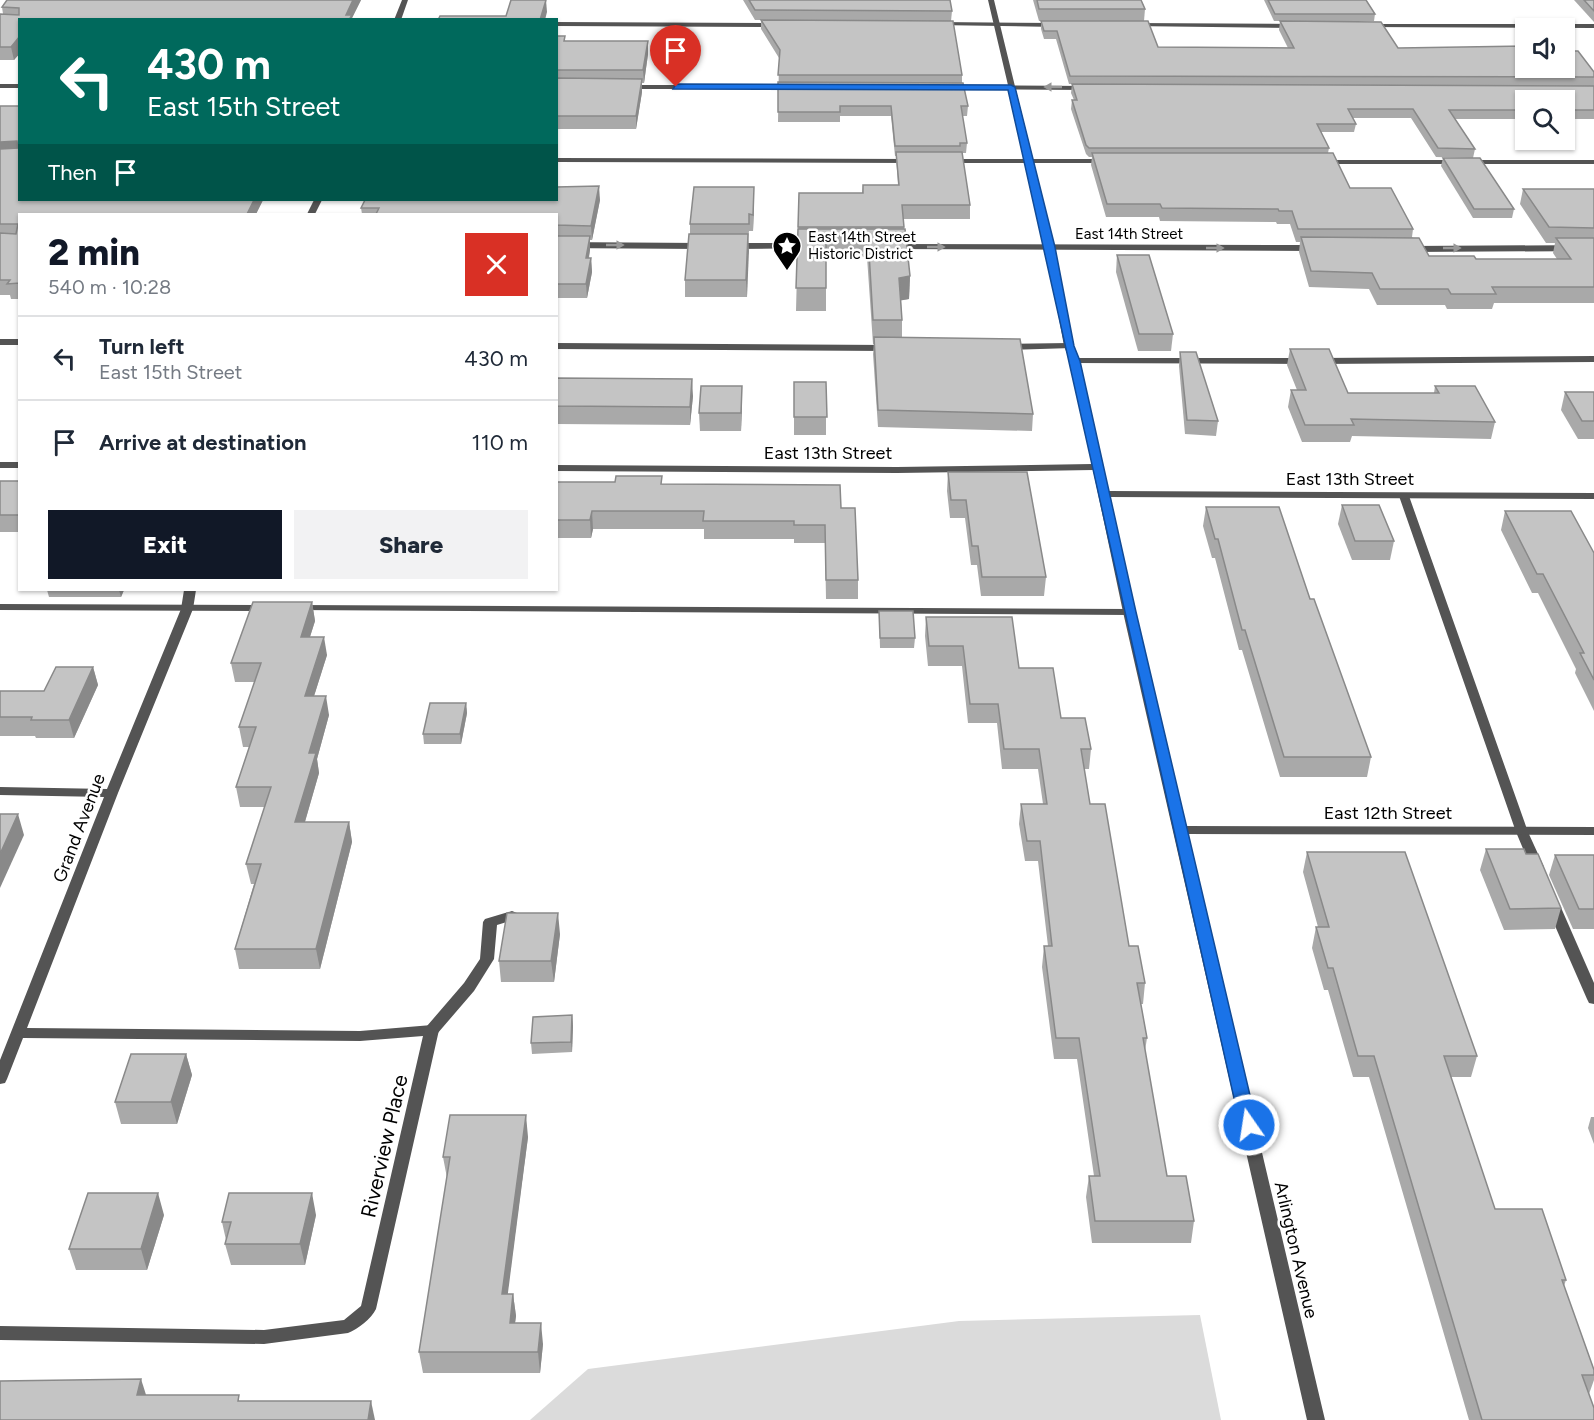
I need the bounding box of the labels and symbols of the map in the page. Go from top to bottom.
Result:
pin [650,25,701,87]
one-way arrow [1043,82,1062,92]
street label: East 14th Street [1075,225,1183,243]
place label: East 14th Street Historic District [808,228,916,263]
place icon: East 14th Street Historic District [771,230,803,272]
one-way arrow [605,240,624,250]
one-way arrow [926,242,945,252]
one-way arrow [1205,243,1224,253]
one-way arrow [1442,243,1461,253]
street label: East 13th Street [764,442,892,464]
street label: East 13th Street [1286,468,1414,490]
street label: Grand Avenue [48,770,110,886]
street label: East 12th Street [1324,802,1453,824]
street label: Riverview Place [355,1072,413,1220]
position arrow [1217,1093,1281,1157]
street label: Arlington Avenue [1270,1180,1322,1321]

